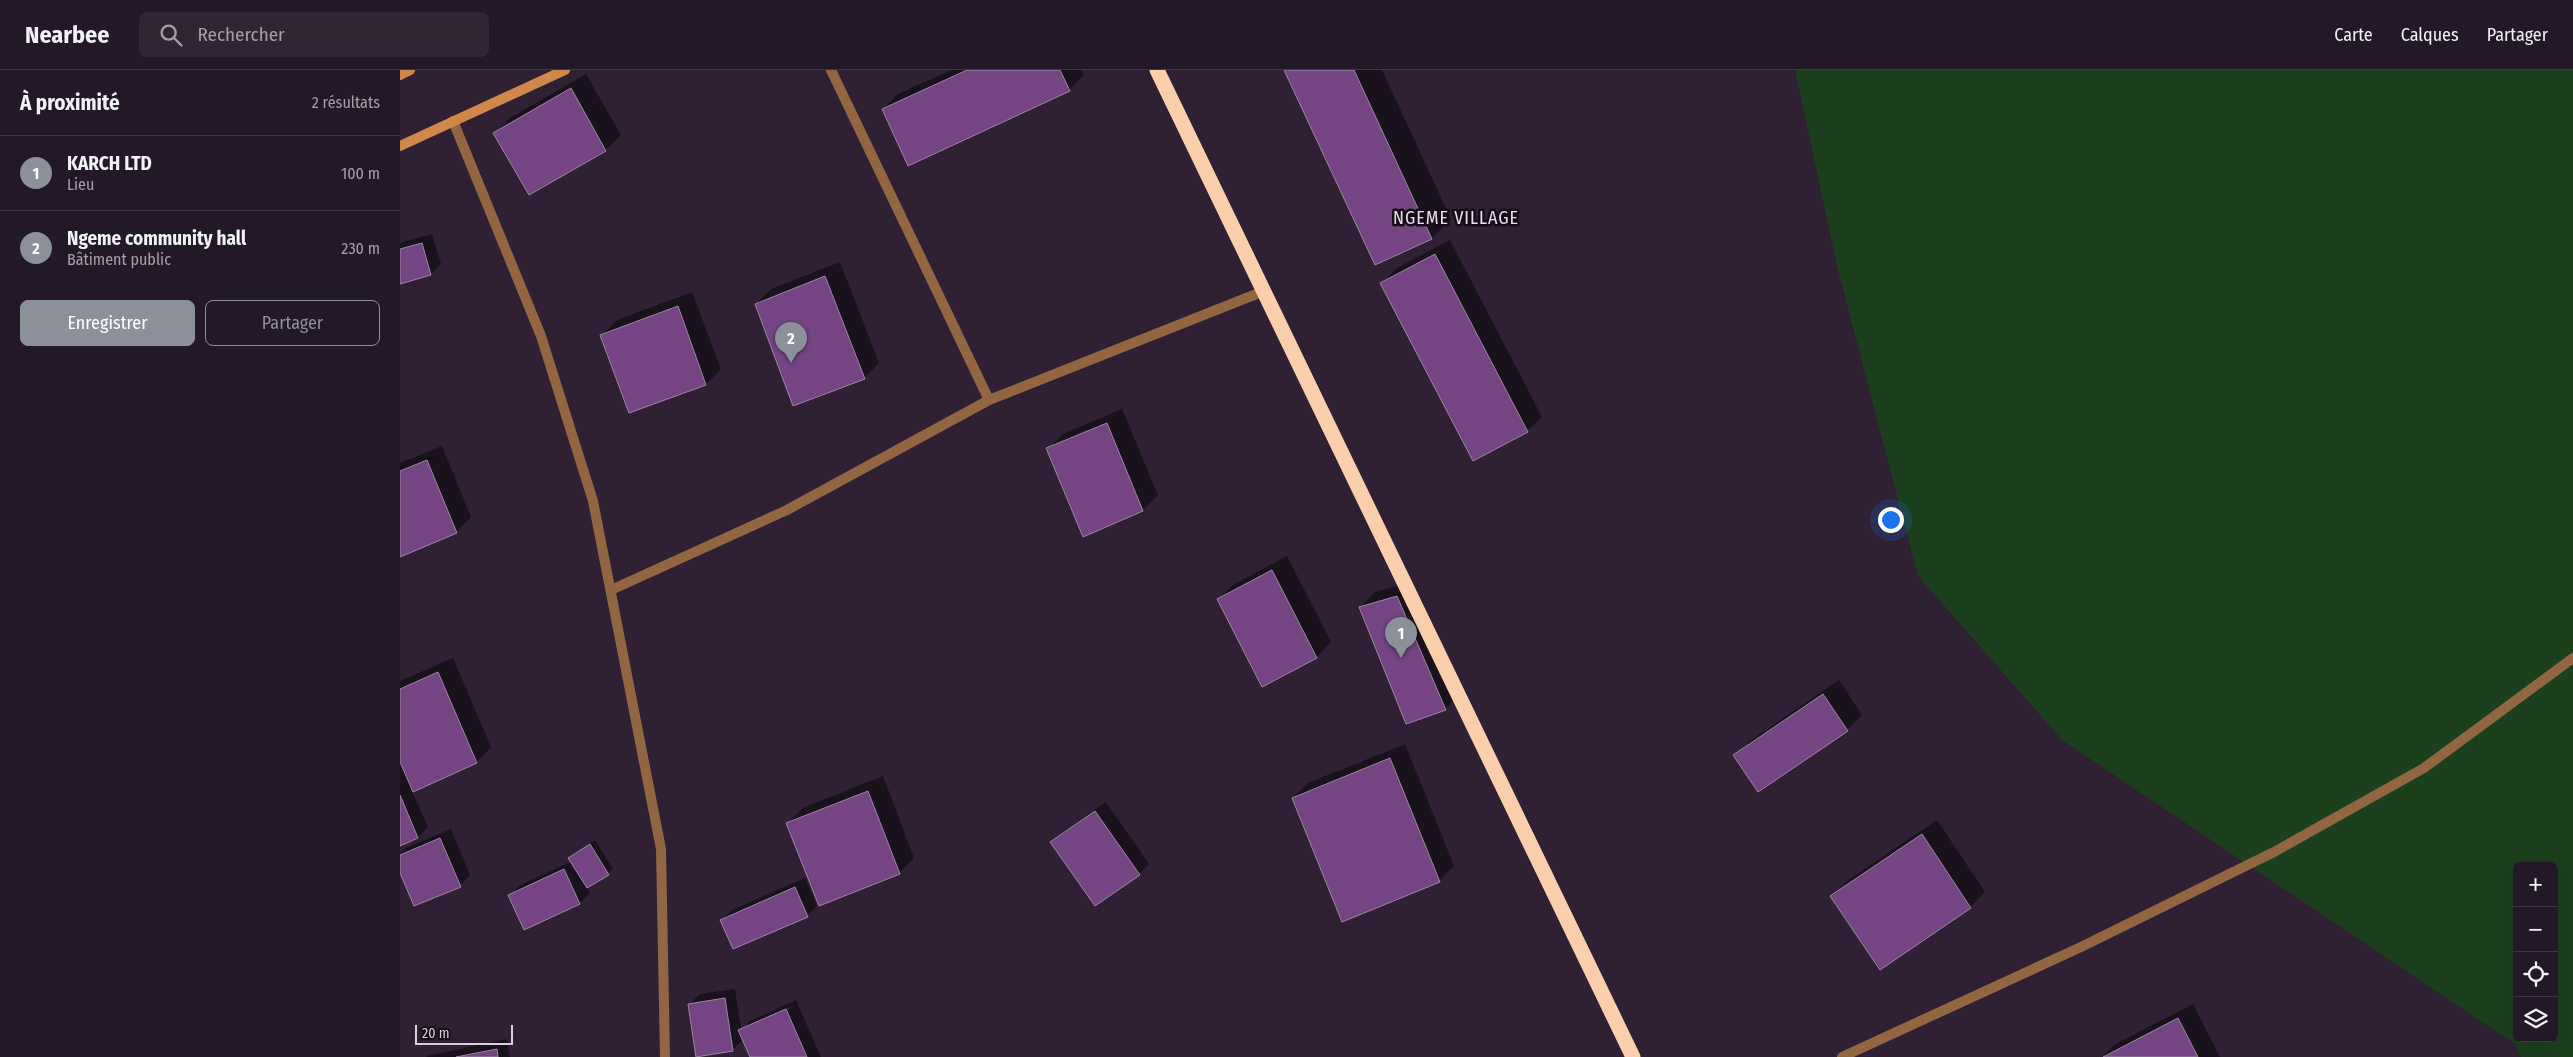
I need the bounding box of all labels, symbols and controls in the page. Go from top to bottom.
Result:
search box [139,12,489,57]
text: Nearbee [25,21,109,49]
icon: search [157,21,185,49]
text: Rechercher [197,23,285,46]
text: Carte [2334,24,2373,46]
text: Calques [2401,24,2459,46]
text: Partager [2487,24,2548,46]
text: À proximité [20,90,120,116]
text: 2 résultats [312,93,380,112]
text: KARCH LTD [67,152,152,175]
text: 1 [33,164,39,183]
text: 100 m [341,164,380,183]
text: Lieu [67,175,94,194]
district label: NGEME VILLAGE [1393,207,1519,229]
text: Ngeme community hall [67,227,246,250]
text: 2 [32,239,40,258]
text: 230 m [341,239,380,258]
text: Bâtiment public [67,250,171,269]
button: Enregistrer [20,300,195,346]
button: Partager [205,300,380,346]
pin: 2 [775,322,807,363]
your location [1878,507,1904,533]
pin: 1 [1385,617,1417,658]
map controls [2513,862,2558,1042]
button: + [2513,862,2558,907]
button: − [2513,907,2558,952]
button: locate [2513,952,2558,997]
button: layers [2513,997,2558,1042]
scale bar [415,1022,512,1045]
text: 20 m [422,1025,450,1042]

